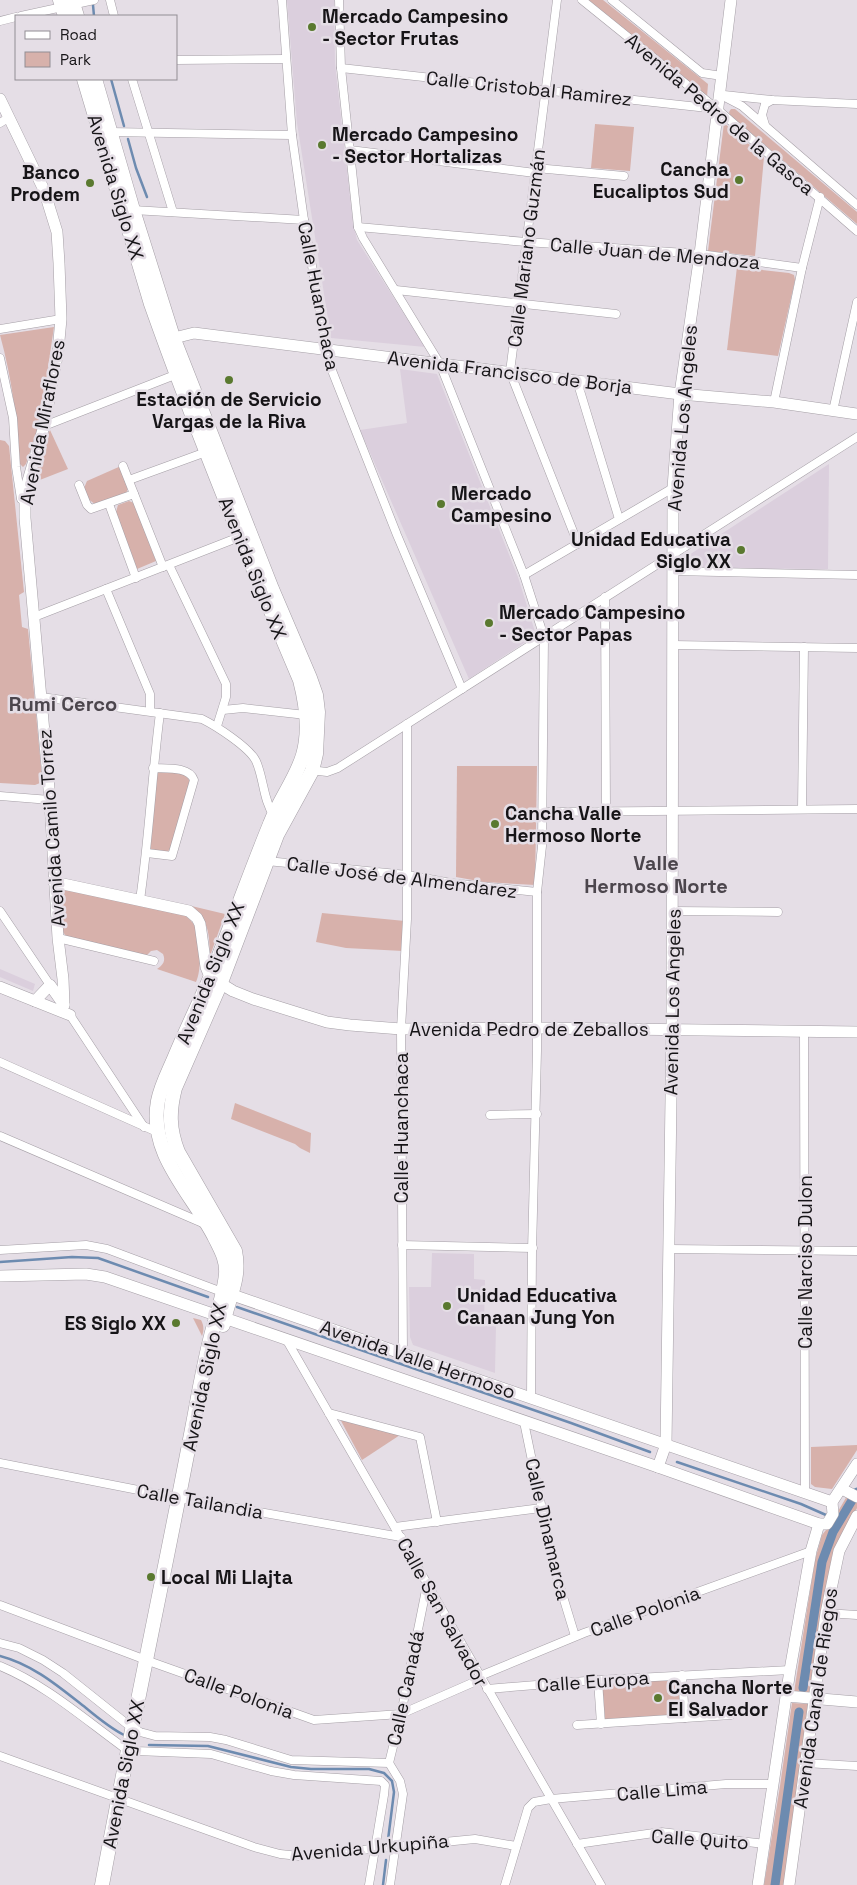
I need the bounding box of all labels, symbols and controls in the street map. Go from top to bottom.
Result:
place label: Mercado Campesino - Sector Frutas [322,4,508,51]
legend [15,15,178,80]
marker: Mercado Campesino - Sector Frutas [306,21,318,33]
text: Road [60,25,97,44]
street label: Avenida Pedro de la Gasca [620,28,820,201]
text: Park [60,50,91,69]
street label: Calle Cristobal Ramirez [425,65,633,112]
street label: Avenida Siglo XX [81,111,150,263]
place label: Mercado Campesino - Sector Hortalizas [332,122,518,169]
marker: Mercado Campesino - Sector Hortalizas [316,139,328,151]
street label: Calle Mariano Guzmán [502,147,551,349]
place label: Cancha Eucaliptos Sud [593,157,729,204]
place label: Banco Prodem [10,160,80,207]
marker: Cancha Eucaliptos Sud [733,174,745,186]
marker: Banco Prodem [84,177,96,189]
street label: Calle Huanchaca [292,219,345,373]
street label: Calle Juan de Mendoza [549,232,761,275]
street label: Avenida Los Angeles [662,324,703,512]
street label: Avenida Miraflores [14,337,71,507]
street label: Avenida Francisco de Borja [386,345,634,400]
marker: Estación de Servicio Vargas de la Riva [223,374,235,386]
place label: Estación de Servicio Vargas de la Riva [136,387,322,434]
place label: Mercado Campesino [451,481,552,528]
street label: Avenida Siglo XX [213,493,292,643]
marker: Mercado Campesino [435,498,447,510]
place label: Unidad Educativa Siglo XX [571,527,731,574]
marker: Unidad Educativa Siglo XX [735,544,747,556]
place label: Mercado Campesino - Sector Papas [499,600,685,647]
marker: Mercado Campesino - Sector Papas [483,617,495,629]
district label: Rumi Cerco [9,691,117,717]
street label: Avenida Camilo Torrez [32,728,71,927]
place label: Cancha Valle Hermoso Norte [505,801,641,848]
marker: Cancha Valle Hermoso Norte [489,818,501,830]
district label: Valle Hermoso Norte [584,850,728,899]
street label: Calle José de Almendarez [285,851,519,904]
street label: Avenida Siglo XX [171,898,250,1048]
street label: Avenida Los Angeles [658,908,687,1096]
street label: Avenida Pedro de Zeballos [409,1017,649,1042]
street label: Calle Huanchaca [389,1052,414,1204]
street label: Calle Narciso Dulon [793,1175,818,1349]
place label: Unidad Educativa Canaan Jung Yon [457,1283,617,1330]
marker: Unidad Educativa Canaan Jung Yon [441,1300,453,1312]
street label: Avenida Siglo XX [177,1301,232,1454]
place label: ES Siglo XX [64,1311,166,1336]
street label: Avenida Valle Hermoso [317,1314,519,1405]
marker: ES Siglo XX [170,1317,182,1329]
street label: Calle Dinamarca [519,1456,576,1603]
street label: Calle Tailandia [135,1478,265,1525]
street label: Calle San Salvador [391,1533,494,1691]
place label: Local Mi Llajta [161,1565,293,1590]
marker: Local Mi Llajta [145,1571,157,1583]
street label: Calle Polonia [587,1580,704,1643]
street label: Avenida Canal de Riegos [788,1586,843,1810]
street label: Calle Canadá [381,1628,430,1748]
street label: Calle Polonia [180,1662,297,1725]
street label: Calle Europa [536,1665,650,1698]
place label: Cancha Norte El Salvador [668,1675,793,1722]
marker: Cancha Norte El Salvador [652,1692,664,1704]
street label: Avenida Siglo XX [97,1698,150,1851]
street label: Calle Lima [616,1774,708,1807]
street label: Calle Quito [650,1824,750,1855]
street label: Avenida Urkupiña [290,1828,450,1867]

